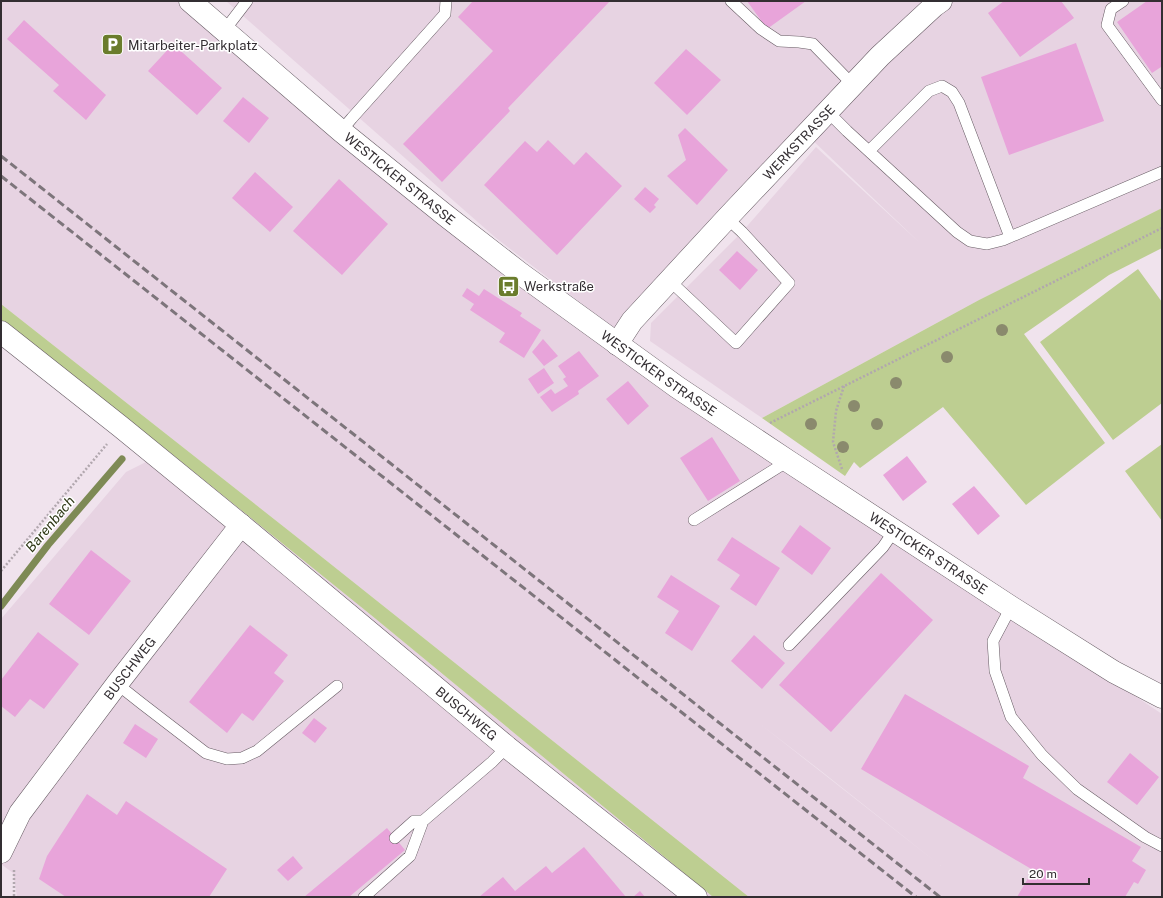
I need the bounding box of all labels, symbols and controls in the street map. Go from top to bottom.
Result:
parking icon: Mitarbeiter-Parkplatz [99,32,125,58]
place label: Mitarbeiter-Parkplatz [128,38,257,53]
street label: WERKSTRASSE [760,101,838,183]
street label: WESTICKER STRASSE [342,129,458,228]
bus stop icon: Werkstraße [495,273,521,299]
place label: Werkstraße [524,279,594,294]
street label: WESTICKER STRASSE [598,327,720,419]
water label: Barenbach [22,493,78,555]
street label: WESTICKER STRASSE [867,509,990,597]
street label: BUSCHWEG [101,634,158,702]
street label: BUSCHWEG [433,684,500,743]
scale bar [1023,860,1089,886]
text: 20 m [1029,867,1057,881]

